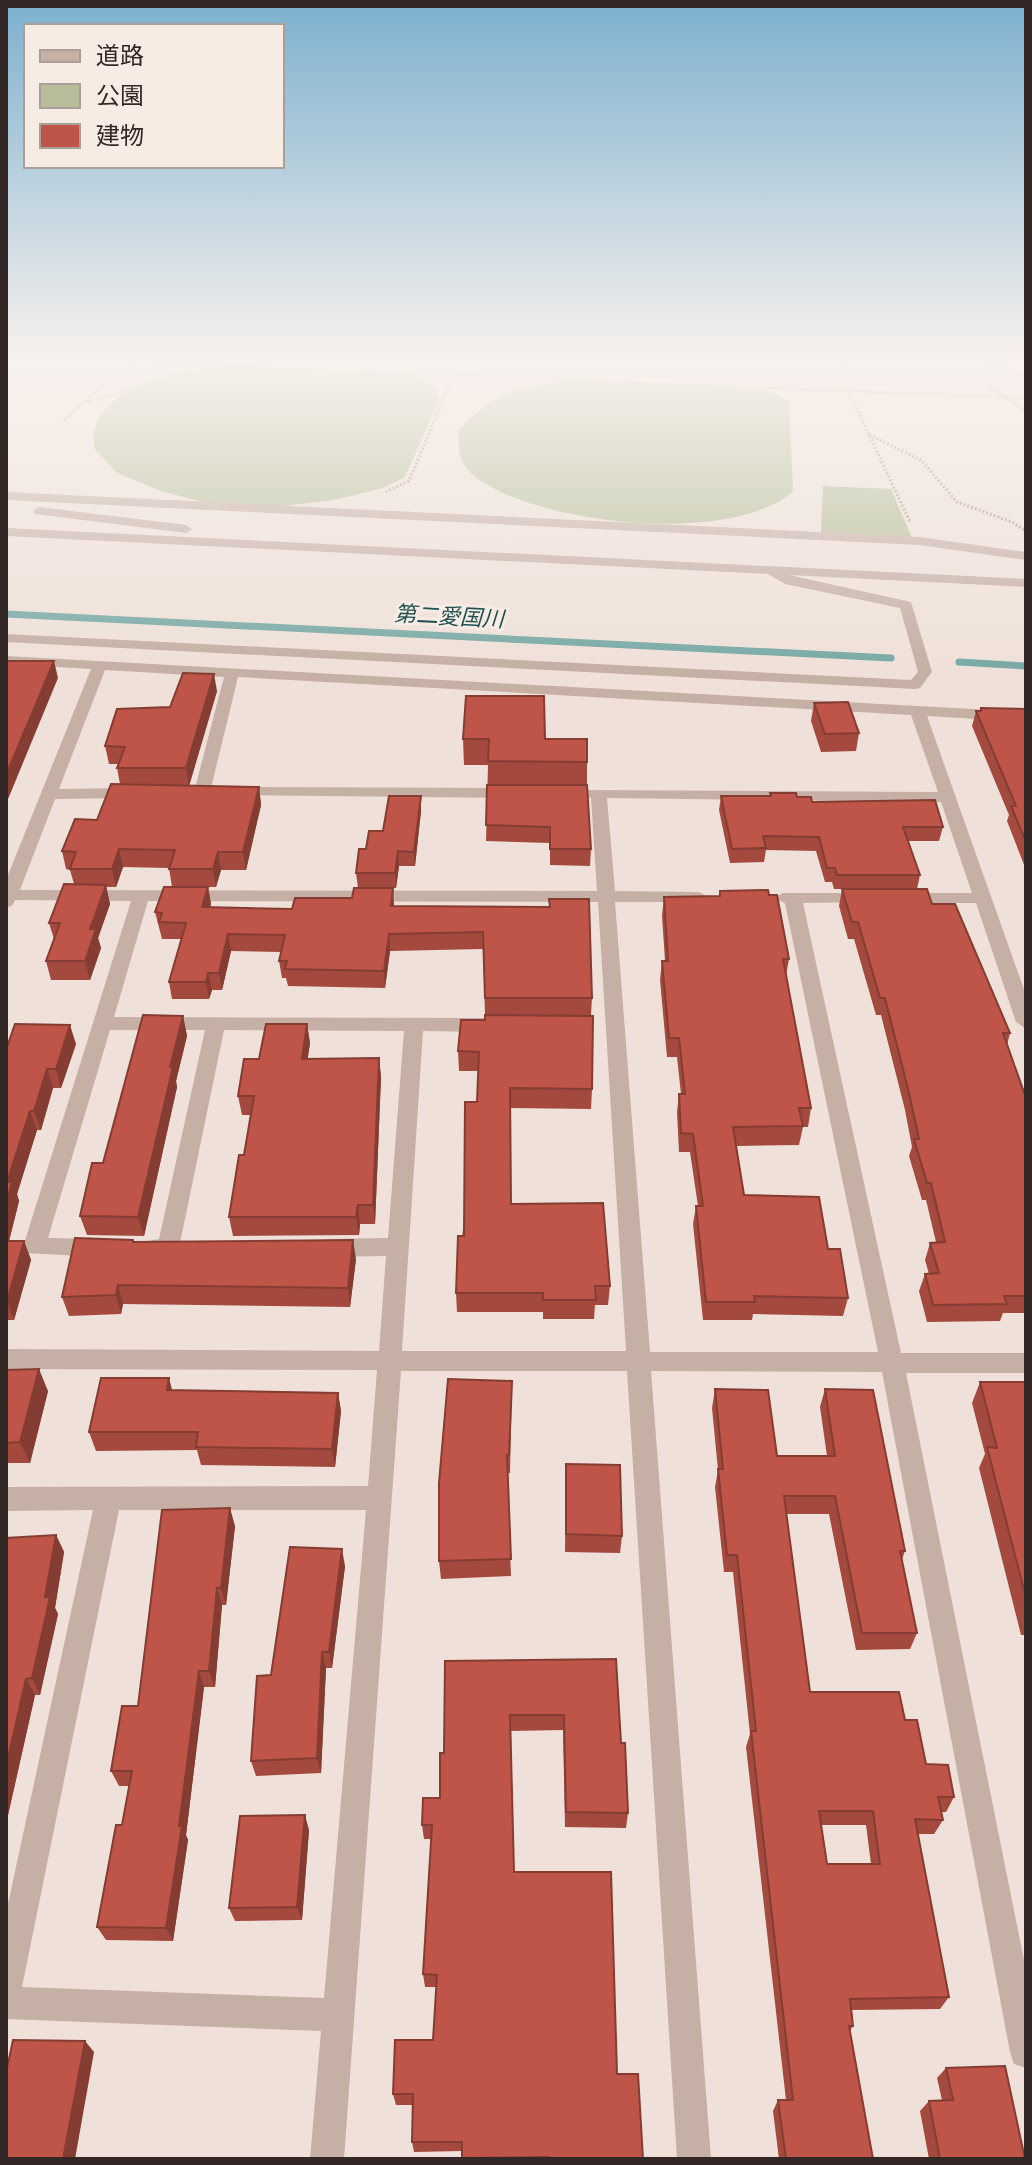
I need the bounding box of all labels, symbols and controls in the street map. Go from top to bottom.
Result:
legend [24,24,284,168]
text: 道路 [96,40,144,71]
text: 公園 [96,80,144,111]
text: 建物 [96,120,144,151]
water label: 第二愛国川 [393,599,507,633]

